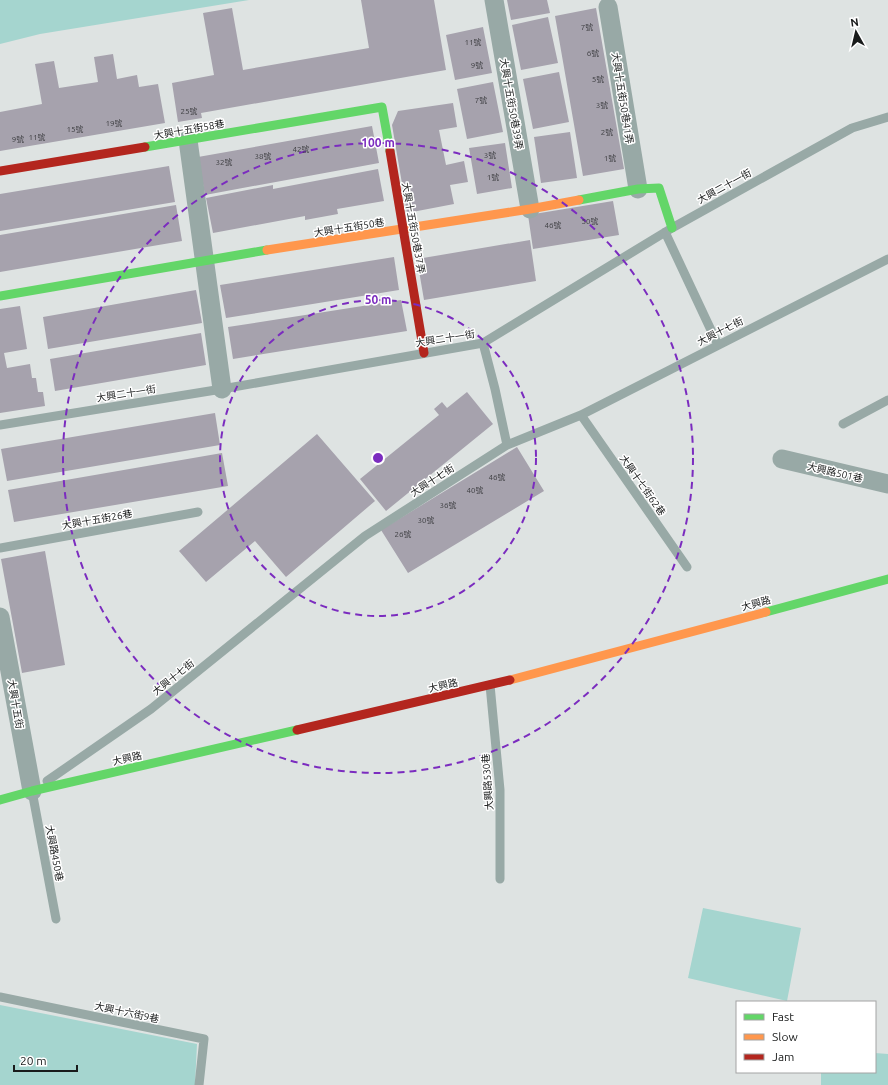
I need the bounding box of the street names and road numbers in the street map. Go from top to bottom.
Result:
street label: 大興十五街50巷41弄 [610,52,635,145]
street label: 大興十五街50巷39弄 [498,58,525,151]
street label: 大興十五街58巷 [153,118,225,141]
street label: 大興二十一街 [695,167,753,206]
street label: 大興十五街50巷37弄 [400,182,427,275]
street label: 大興十五街50巷 [313,216,385,239]
street label: 大興十七街 [695,315,745,348]
street label: 大興二十一街 [415,328,476,349]
street label: 大興二十一街 [96,383,157,404]
street label: 大興十七街62巷 [618,453,668,518]
street label: 大興路501巷 [806,461,864,484]
street label: 大興十七街 [408,462,456,499]
street label: 大興十五街26巷 [61,508,133,531]
street label: 大興路 [740,594,772,613]
street label: 大興十七街 [150,657,196,697]
street label: 大興路 [427,677,459,694]
street label: 大興十五街 [6,679,25,730]
street label: 大興路 [111,750,143,767]
street label: 大興路530巷 [480,753,495,811]
street label: 大興路450巷 [44,824,65,882]
street label: 大興十六街9巷 [94,1000,160,1025]

